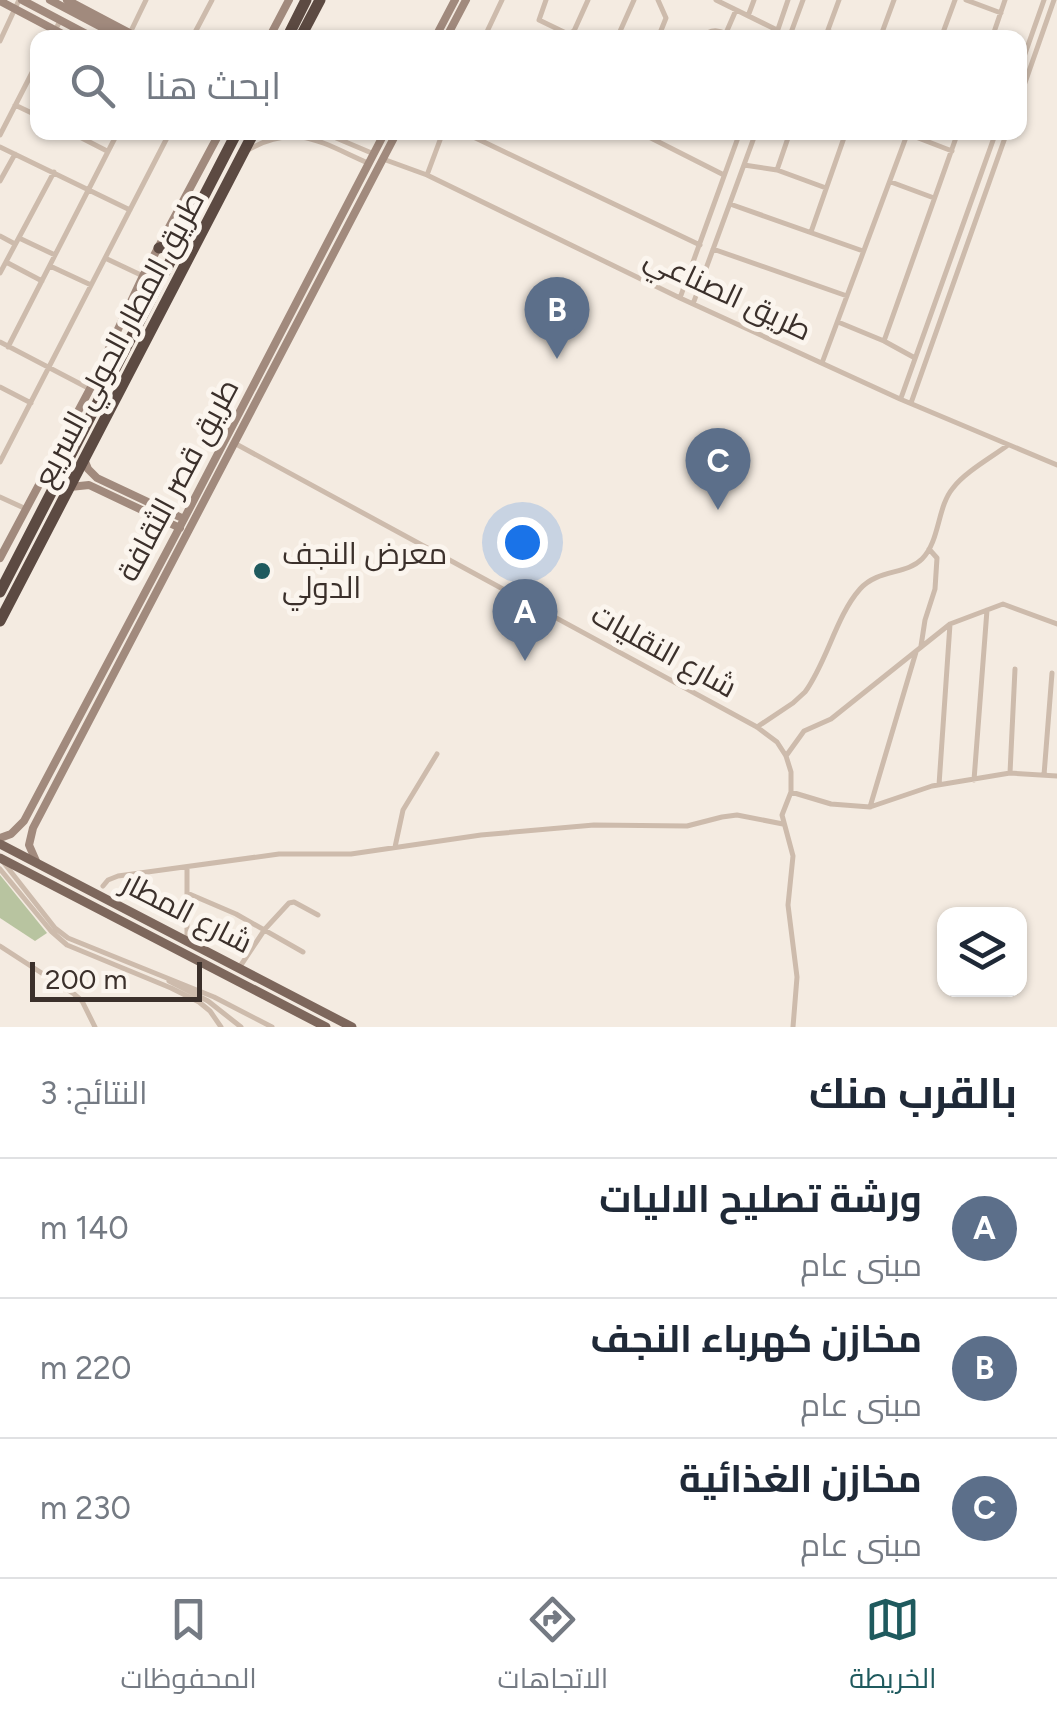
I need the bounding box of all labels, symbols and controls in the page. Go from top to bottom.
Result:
search box [30,30,1027,140]
icon: search [65,58,120,113]
text: ابحث هنا [145,63,281,109]
street label: طريق المطار الحولي السريع [25,185,217,495]
street label: طريق الصناعي [637,239,818,353]
pin: B [524,276,590,359]
street label: طريق قصر الثقافة [109,372,246,587]
pin: C [686,428,750,510]
your location [497,517,548,568]
place label: معرض النجف الدولي [282,535,447,611]
marker: معرض النجف الدولي [251,560,273,582]
pin: A [492,578,558,661]
street label: شارع النقليات [584,595,743,707]
street label: شارع المطار [113,863,259,963]
map controls [937,907,1027,997]
button: layers [937,907,1027,997]
scale bar [30,957,202,1001]
text: 200 m [45,962,127,996]
text: بالقرب منك [809,1068,1017,1119]
text: النتائج: 3 [40,1074,148,1112]
text: ورشة تصليح الاليات [599,1176,922,1222]
text: 140 m [40,1209,129,1247]
text: A [973,1209,996,1247]
text: مبنى عام [800,1246,922,1284]
text: مخازن كهرباء النجف [590,1316,922,1362]
text: 220 m [40,1349,131,1387]
text: B [975,1349,994,1387]
text: مبنى عام [800,1386,922,1424]
text: مخازن الغذائية [679,1456,922,1502]
text: 230 m [40,1489,131,1527]
text: C [973,1489,996,1527]
text: مبنى عام [800,1526,922,1564]
tab: المحفوظات [120,1592,257,1704]
tab: الاتجاهات [498,1592,608,1704]
tab: الخريطة [849,1592,937,1704]

